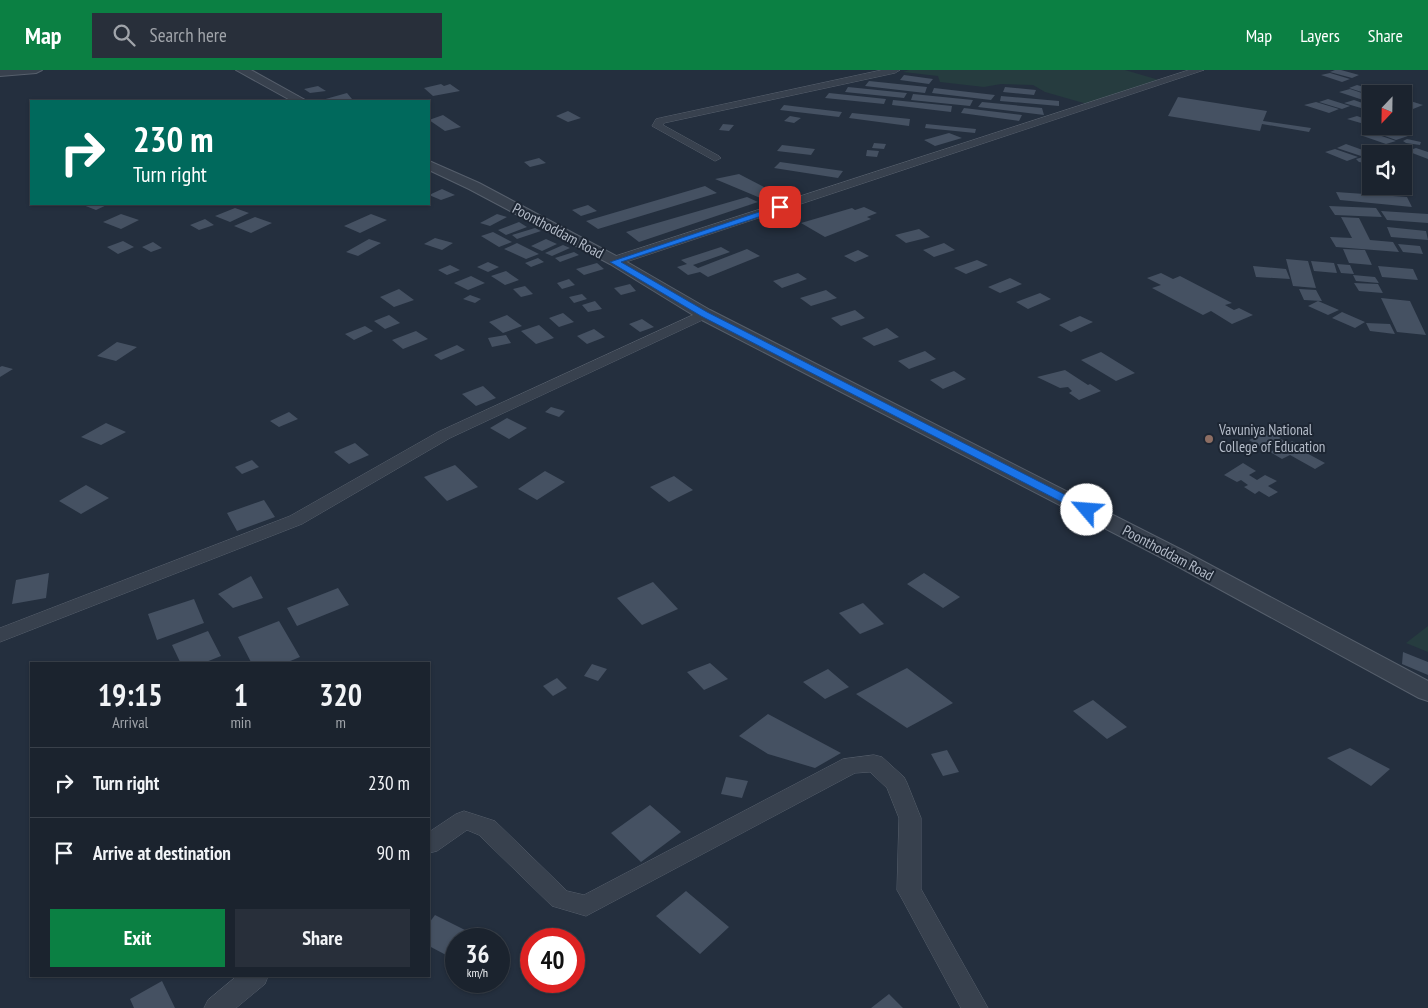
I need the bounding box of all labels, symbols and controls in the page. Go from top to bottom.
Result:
search box [92,13,442,58]
text: Map [25,20,62,51]
icon: search [110,21,138,49]
text: Search here [150,23,227,47]
text: Map [1246,24,1272,47]
text: Layers [1300,24,1340,47]
text: Share [1368,24,1403,47]
north arrow [1362,85,1412,135]
map controls [1362,85,1412,195]
text: 230 m [133,116,214,162]
icon: right [50,120,115,185]
button: sound [1362,145,1412,195]
text: Turn right [133,160,207,188]
pin [759,186,801,228]
icon: arrive [766,193,794,221]
street label: Poonthoddam Road [509,199,607,263]
place label: Vavuniya National College of Education [1218,420,1325,456]
marker: Vavuniya National College of Education [1203,433,1215,445]
position arrow [1060,483,1112,535]
street label: Poonthoddam Road [1119,521,1217,585]
text: 19:15 [98,675,163,714]
text: 1 [234,675,248,714]
text: 320 [319,675,362,714]
text: Arrival [112,712,148,732]
text: min [230,712,251,732]
text: m [335,712,346,732]
icon: right [50,769,78,797]
text: Turn right [93,771,159,795]
text: 230 m [368,771,410,795]
icon: arrive [50,839,78,867]
text: Arrive at destination [93,841,231,865]
text: 90 m [377,841,410,865]
button: Exit [50,909,225,967]
button: Share [235,909,410,967]
speed limit sign: 40 [520,928,585,993]
text: 36 [466,938,489,970]
text: km/h [467,965,488,980]

